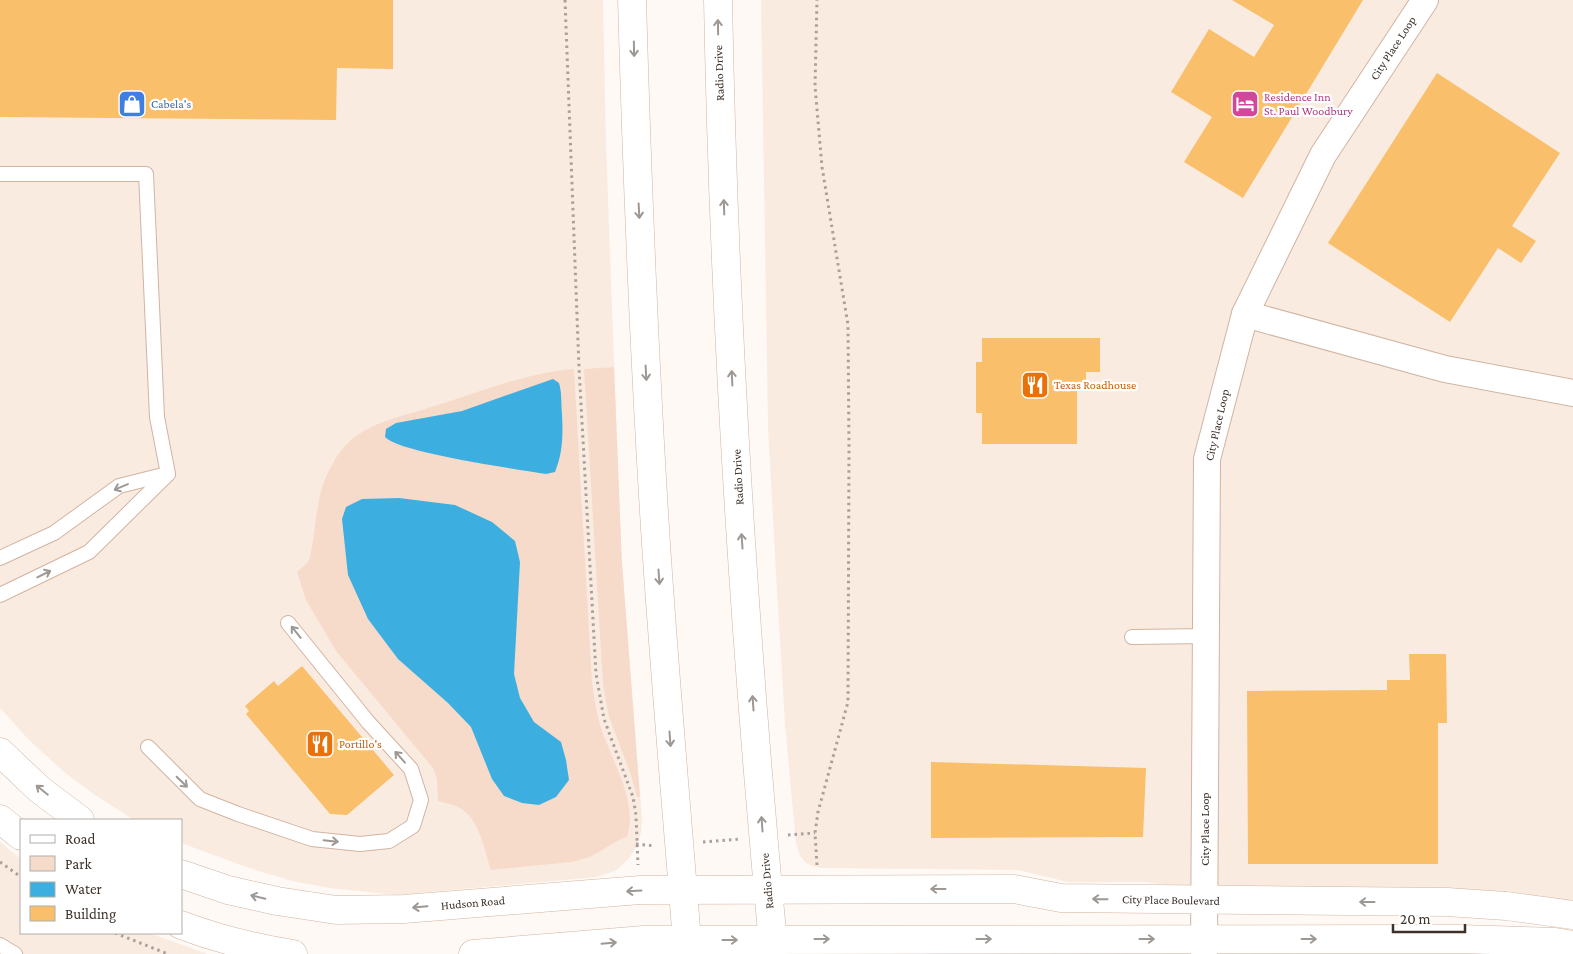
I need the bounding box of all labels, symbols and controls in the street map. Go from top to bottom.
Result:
street label: City Place Loop [1367,13,1419,83]
one-way arrow [714,20,723,36]
one-way arrow [629,40,638,56]
street label: Radio Drive [711,45,727,101]
shop icon: Cabela's [117,89,147,119]
hotel icon: Residence Inn St. Paul Woodbury [1230,89,1260,119]
place label: Residence Inn St. Paul Woodbury [1264,90,1353,118]
place label: Cabela's [151,97,191,111]
one-way arrow [719,200,728,216]
one-way arrow [634,202,644,219]
one-way arrow [642,365,651,381]
restaurant icon: Texas Roadhouse [1020,370,1050,400]
one-way arrow [728,371,737,387]
place label: Texas Roadhouse [1054,378,1136,392]
street label: City Place Loop [1202,388,1232,462]
street label: Radio Drive [730,449,746,505]
one-way arrow [114,483,129,492]
one-way arrow [737,533,746,549]
one-way arrow [36,568,51,578]
one-way arrow [654,569,663,585]
one-way arrow [291,626,302,639]
one-way arrow [749,695,758,711]
restaurant icon: Portillo's [305,729,335,759]
one-way arrow [666,731,675,747]
place label: Portillo's [339,737,382,751]
one-way arrow [394,751,406,764]
one-way arrow [176,776,189,788]
one-way arrow [36,785,49,796]
street label: City Place Loop [1198,792,1212,866]
one-way arrow [757,816,767,832]
legend [20,819,182,934]
text: Road [65,831,96,847]
one-way arrow [322,836,338,846]
street label: Radio Drive [758,853,776,909]
text: Park [65,856,92,872]
text: Water [65,881,102,897]
one-way arrow [931,884,947,894]
one-way arrow [626,886,642,895]
one-way arrow [251,892,267,901]
street label: City Place Boulevard [1122,892,1221,908]
street label: Hudson Road [440,893,506,913]
one-way arrow [1092,894,1108,904]
one-way arrow [1360,897,1376,907]
scale bar [1393,902,1466,934]
one-way arrow [412,903,428,912]
text: Building [65,906,116,923]
text: 20 m [1400,911,1431,927]
one-way arrow [813,934,829,944]
one-way arrow [976,934,992,944]
one-way arrow [1138,934,1154,944]
one-way arrow [1300,934,1317,944]
one-way arrow [722,935,738,945]
one-way arrow [601,939,617,948]

